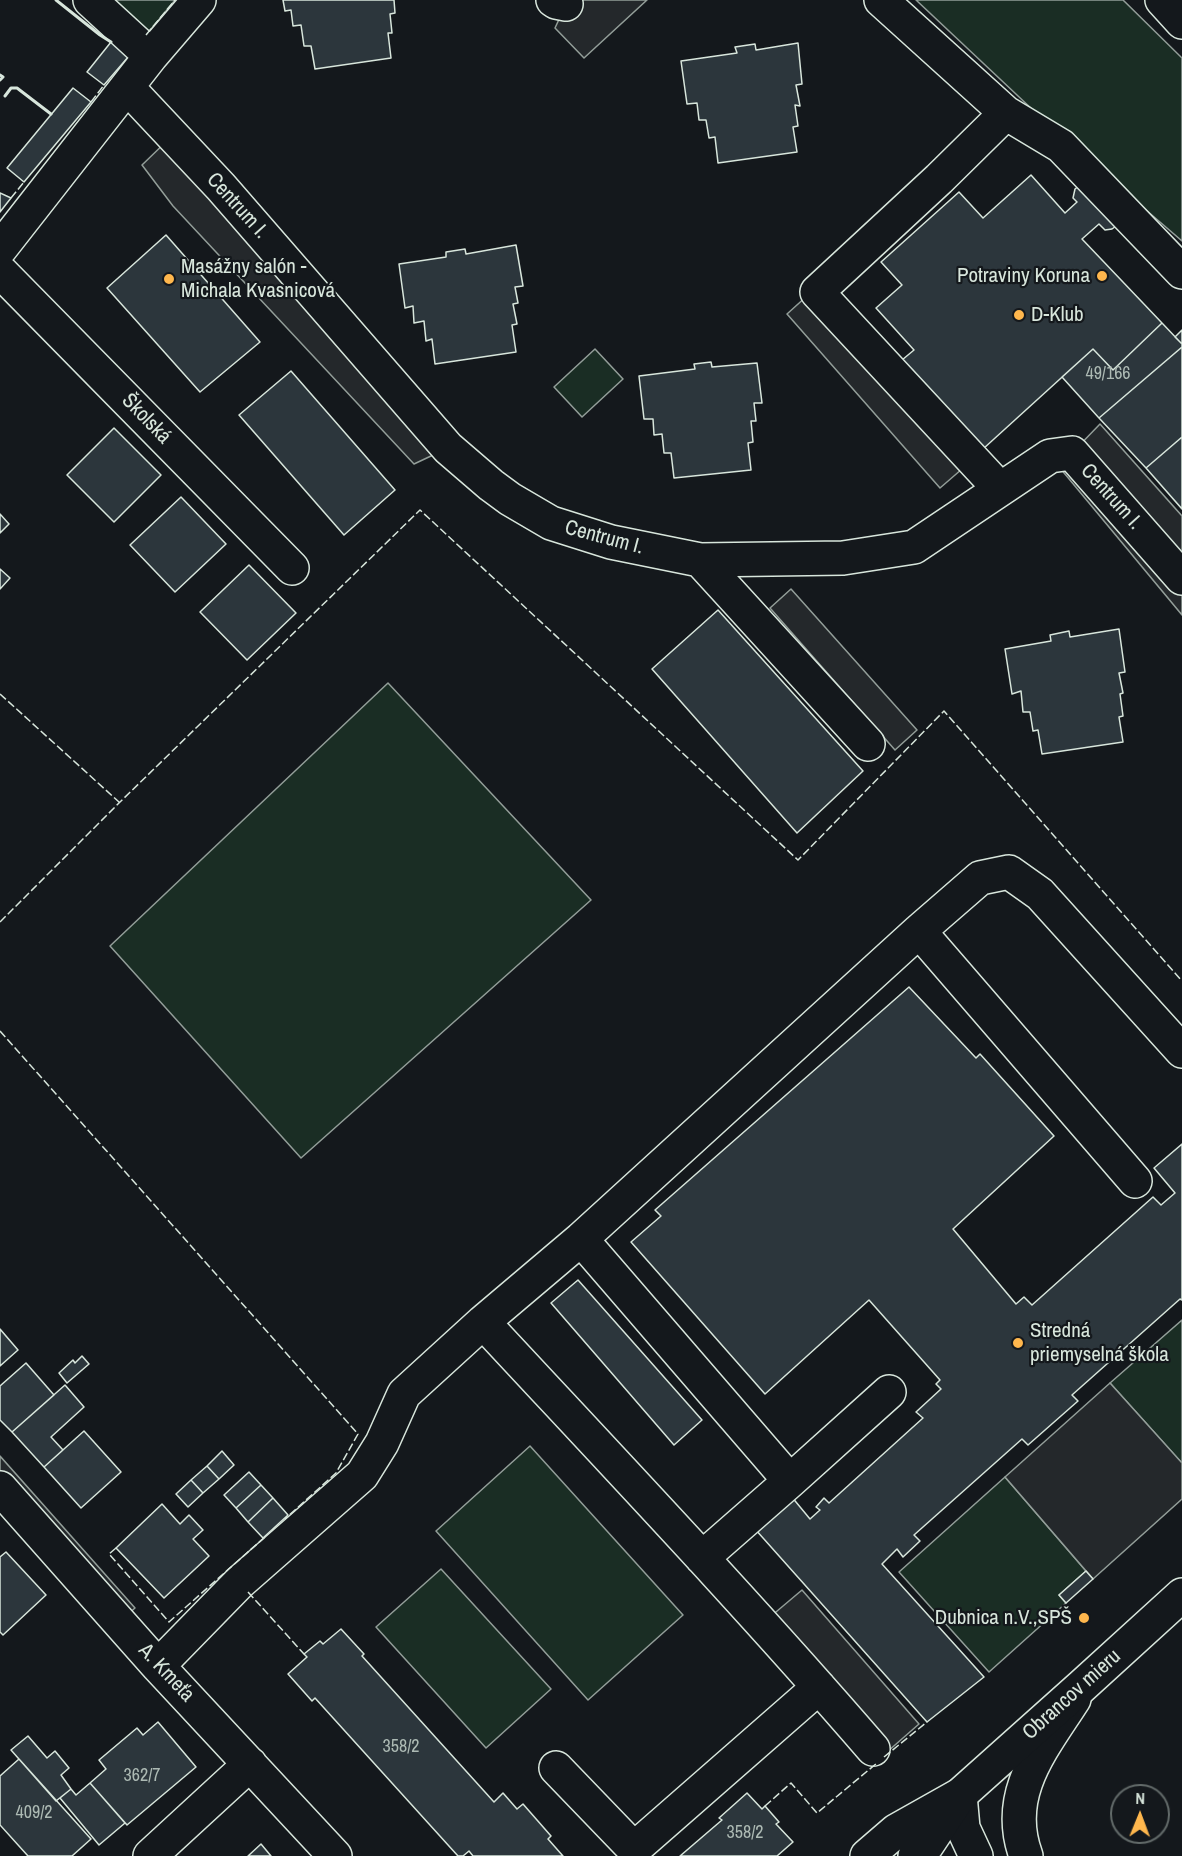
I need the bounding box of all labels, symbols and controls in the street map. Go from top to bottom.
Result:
street label: Centrum I. [201,168,273,244]
place label: Masážny salón - Michala Kvasnicová [181,254,335,304]
place label: Potraviny Koruna [957,263,1090,289]
marker: Potraviny Koruna [1095,269,1109,283]
marker: Masážny salón - Michala Kvasnicová [162,272,176,286]
place label: D-Klub [1031,302,1084,328]
marker: D-Klub [1012,308,1026,322]
house number: 49/166 [1085,363,1131,385]
street label: Školská [116,389,176,449]
street label: Centrum I. [1075,459,1147,535]
street label: Centrum I. [562,515,646,561]
place label: Stredná priemyselná škola [1030,1318,1169,1368]
marker: Stredná priemyselná škola [1011,1336,1025,1350]
place label: Dubnica n.V.,SPŠ [935,1605,1072,1631]
marker: Dubnica n.V.,SPŠ [1077,1611,1091,1625]
street label: A. Kmeťa [133,1639,199,1707]
street label: Obrancov mieru [1018,1644,1126,1746]
house number: 358/2 [383,1736,419,1758]
house number: 362/7 [124,1765,160,1787]
north arrow [1110,1784,1170,1844]
text: N [1135,1787,1145,1809]
house number: 409/2 [16,1802,52,1824]
house number: 358/2 [727,1822,763,1844]

